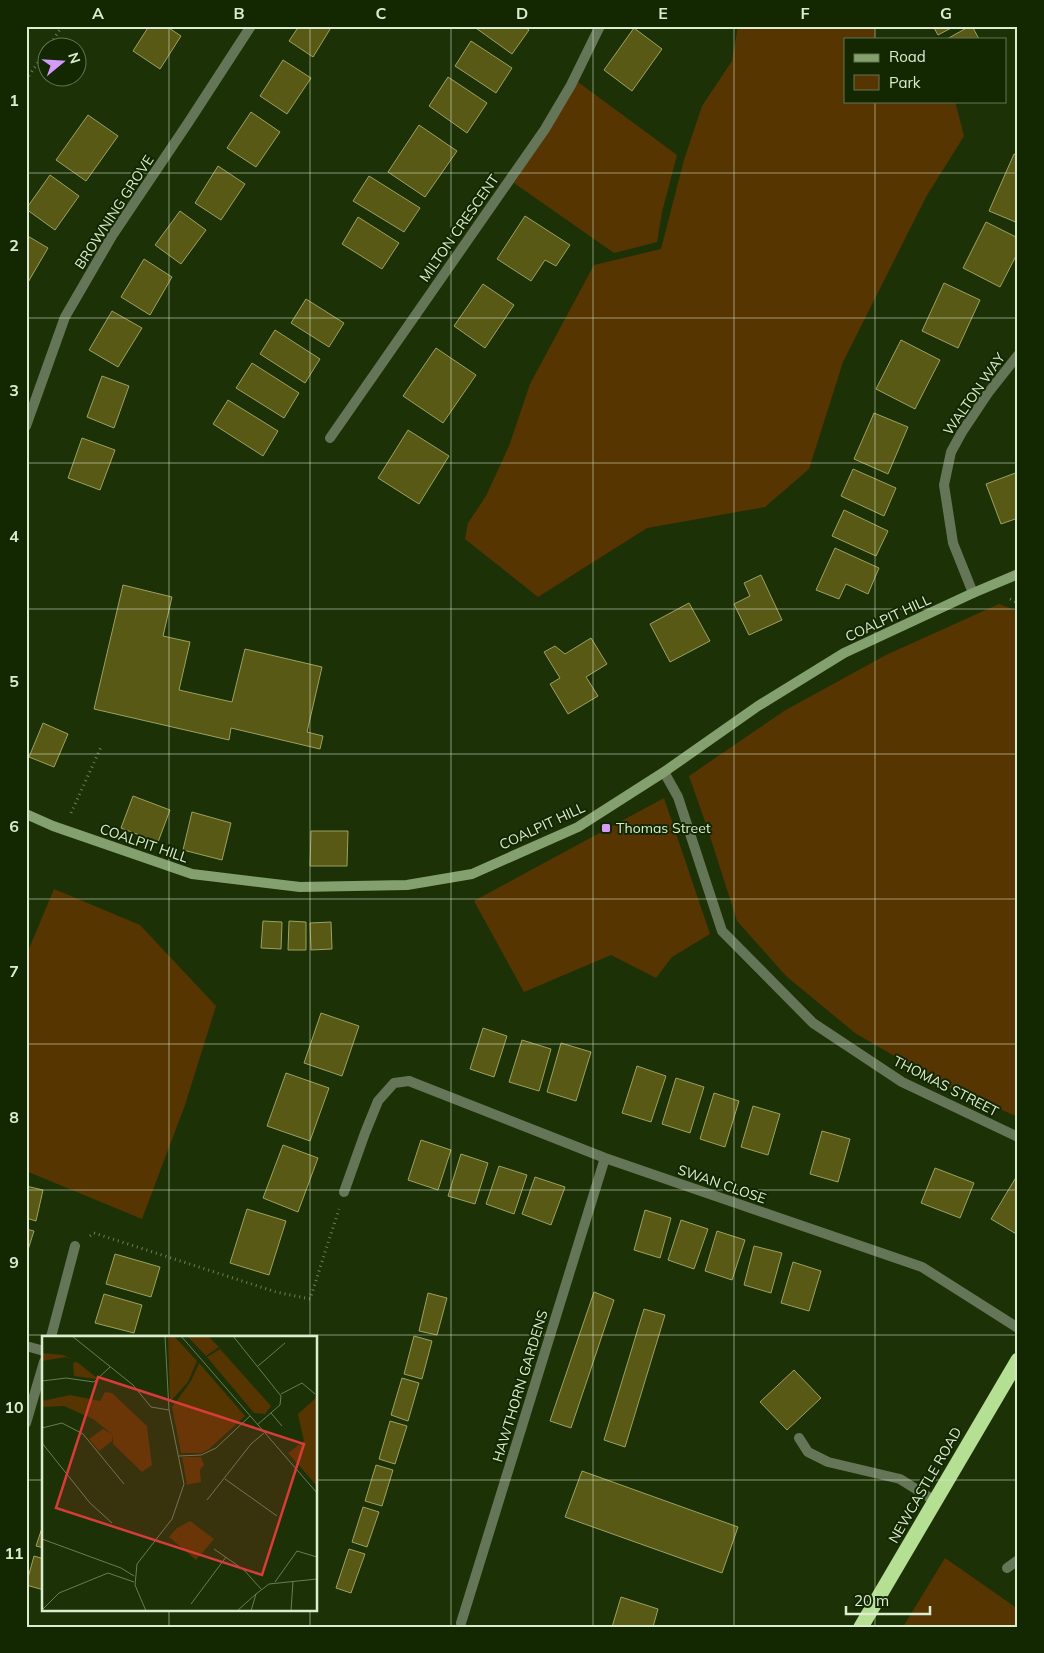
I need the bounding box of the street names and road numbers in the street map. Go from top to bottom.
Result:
street label: BROWNING GROVE [70,152,158,272]
street label: MILTON CRESCENT [415,170,503,285]
street label: WALTON WAY [939,349,1009,439]
street label: COALPIT HILL [842,590,934,646]
street label: COALPIT HILL [496,798,588,854]
street label: COALPIT HILL [97,819,191,867]
street label: THOMAS STREET [890,1052,1002,1121]
street label: SWAN CLOSE [675,1160,769,1208]
street label: HAWTHORN GARDENS [488,1308,552,1464]
street label: NEWCASTLE ROAD [884,1424,966,1546]

